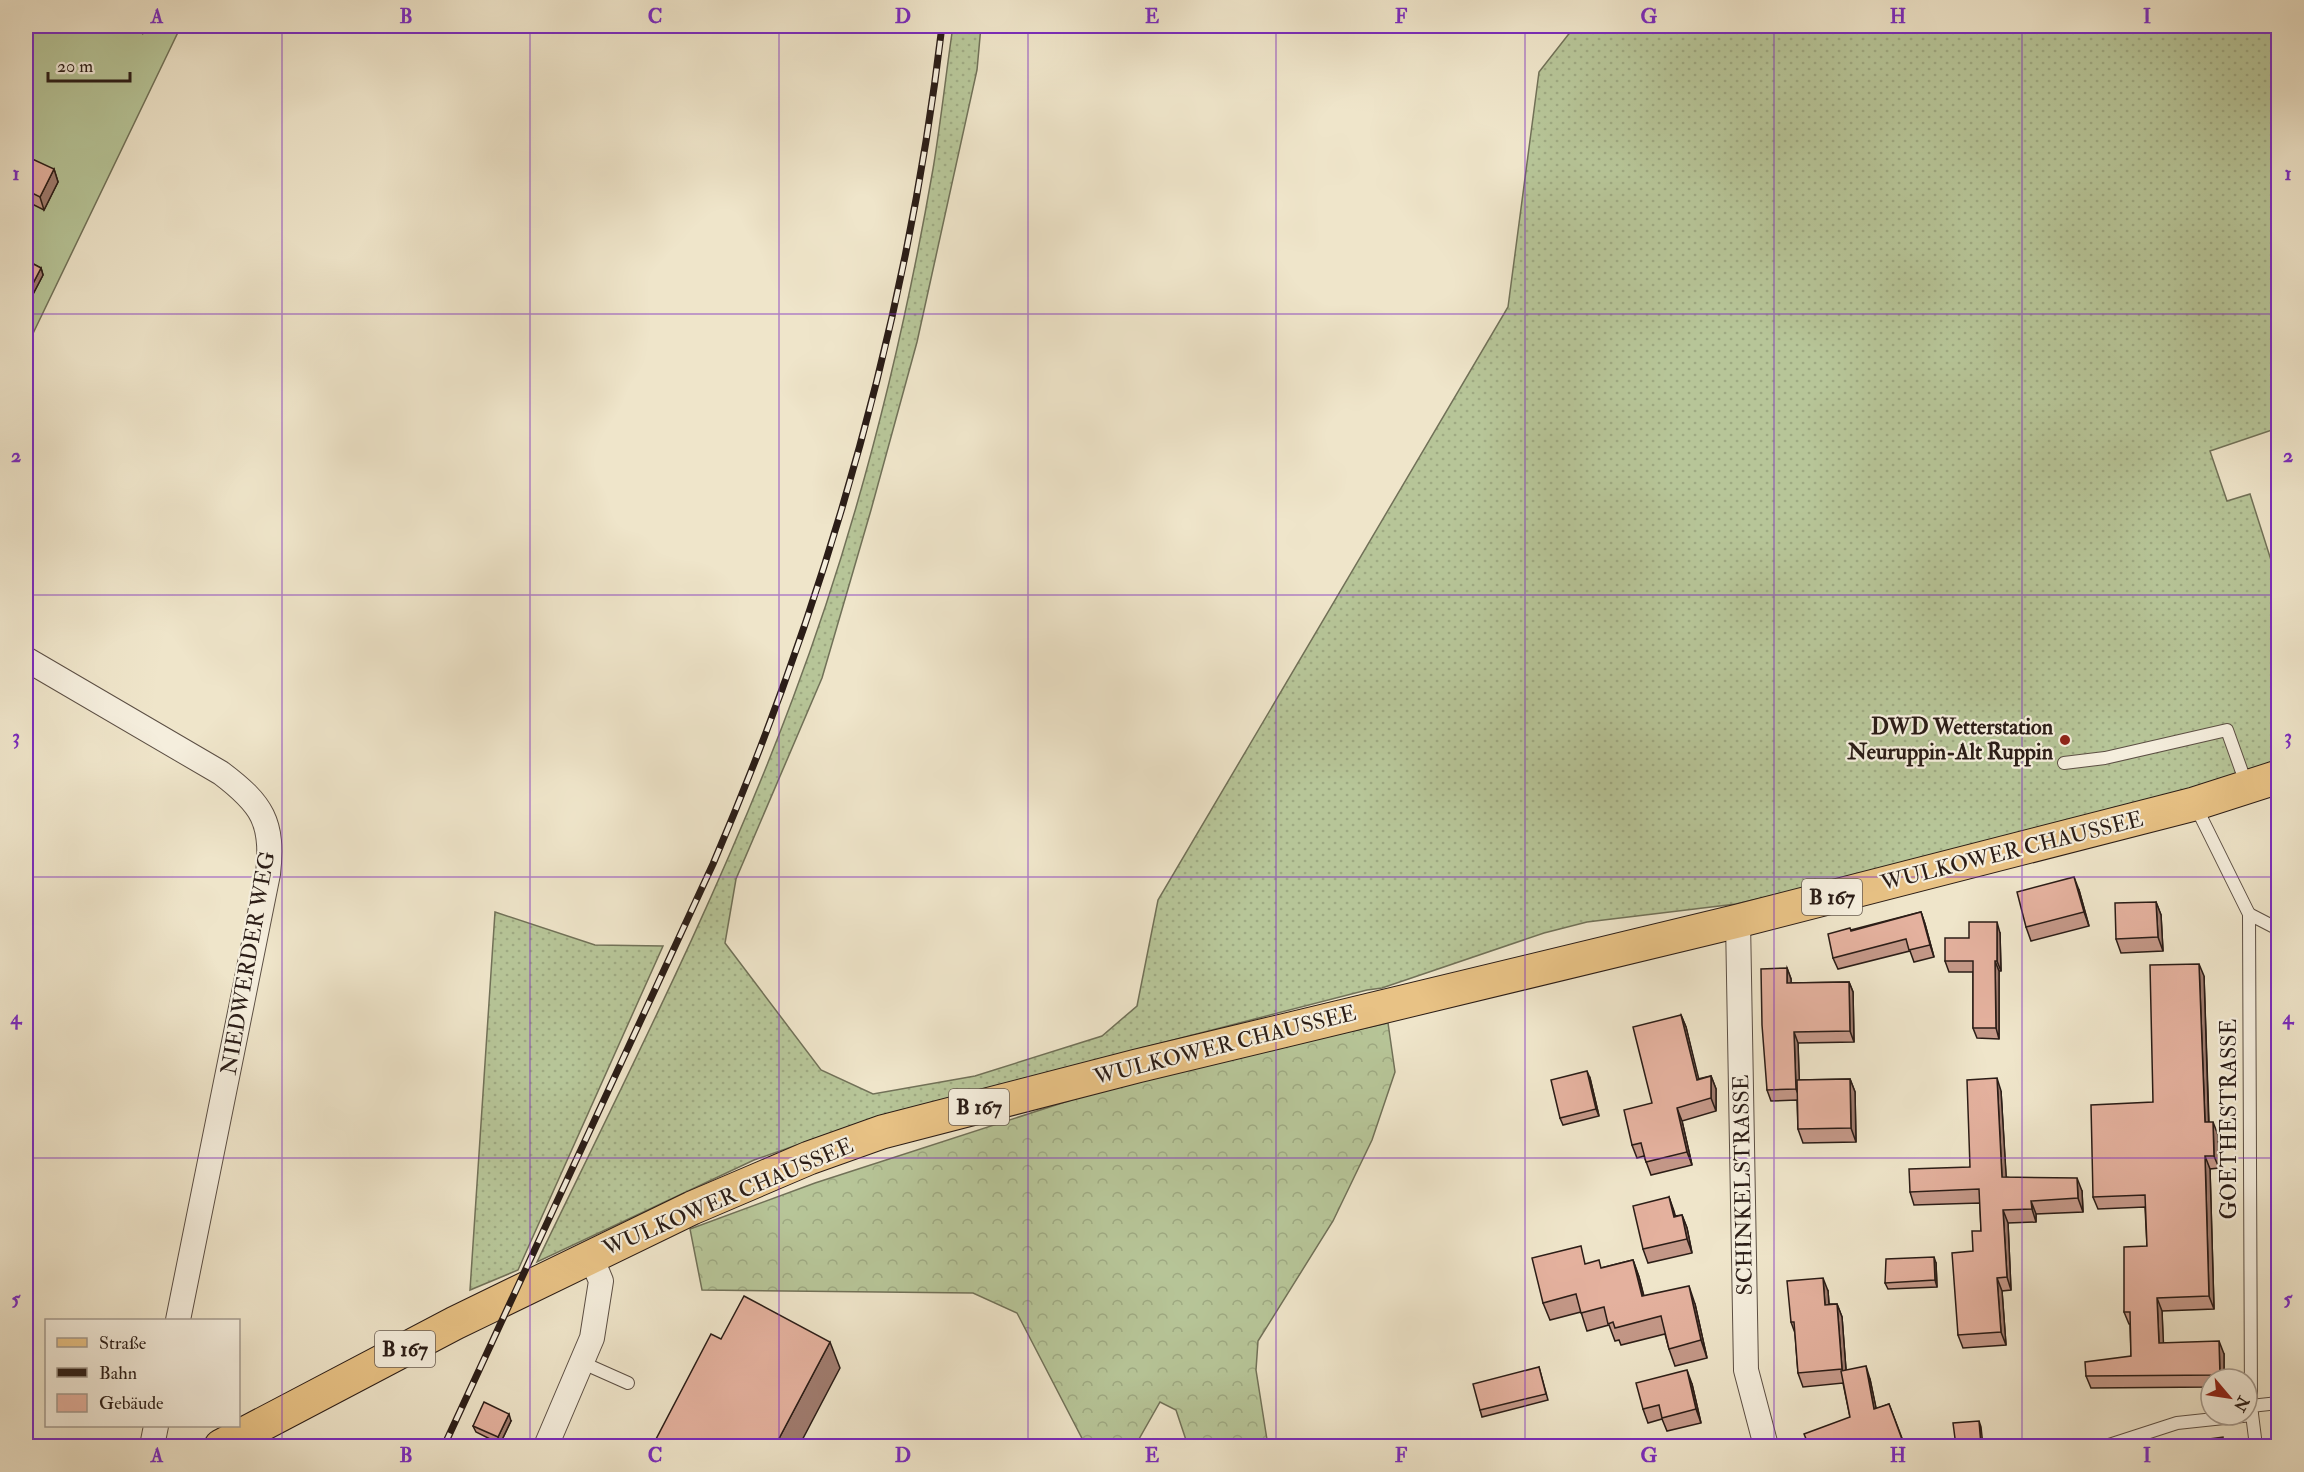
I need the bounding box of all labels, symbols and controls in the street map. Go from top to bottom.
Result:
text: A [150,4,164,29]
text: B [399,4,413,29]
text: C [648,4,662,29]
text: D [895,4,911,29]
text: E [1145,4,1160,29]
text: F [1395,4,1408,29]
text: G [1641,4,1658,29]
text: H [1890,4,1906,29]
text: I [2143,4,2151,29]
scale bar [48,45,130,83]
text: 20 m [57,55,93,78]
text: 1 [12,161,20,186]
text: 1 [2284,161,2292,186]
text: 2 [11,443,21,468]
text: 2 [2283,443,2293,468]
place label: DWD Wetterstation Neuruppin-Alt Ruppin [1846,713,2054,767]
text: 3 [12,724,20,749]
text: 3 [2284,724,2292,749]
marker: DWD Wetterstation Neuruppin-Alt Ruppin [2058,733,2072,747]
street label: WULKOWER CHAUSSEE [1877,805,2146,897]
street label: NIEDWERDER WEG [215,849,281,1077]
road number: B 167 [1802,879,1862,915]
street label: WULKOWER CHAUSSEE [1090,999,1359,1091]
text: 4 [10,1005,23,1030]
text: 4 [2282,1005,2295,1030]
street label: GOETHESTRASSE [2215,1018,2243,1219]
street label: SCHINKELSTRASSE [1727,1074,1759,1296]
road number: B 167 [949,1089,1009,1125]
street label: WULKOWER CHAUSSEE [598,1131,858,1263]
text: 5 [12,1286,22,1311]
text: 5 [2284,1286,2294,1311]
legend [45,1319,240,1427]
road number: B 167 [375,1331,435,1367]
text: Straße [99,1332,147,1355]
text: Bahn [99,1362,137,1385]
north arrow [2199,1367,2259,1427]
text: Gebäude [99,1392,164,1415]
text: N [2229,1392,2254,1415]
text: A [150,1443,164,1468]
text: B [399,1443,413,1468]
text: C [648,1443,662,1468]
text: D [895,1443,911,1468]
text: E [1145,1443,1160,1468]
text: F [1395,1443,1408,1468]
text: G [1641,1443,1658,1468]
text: H [1890,1443,1906,1468]
text: I [2143,1443,2151,1468]

